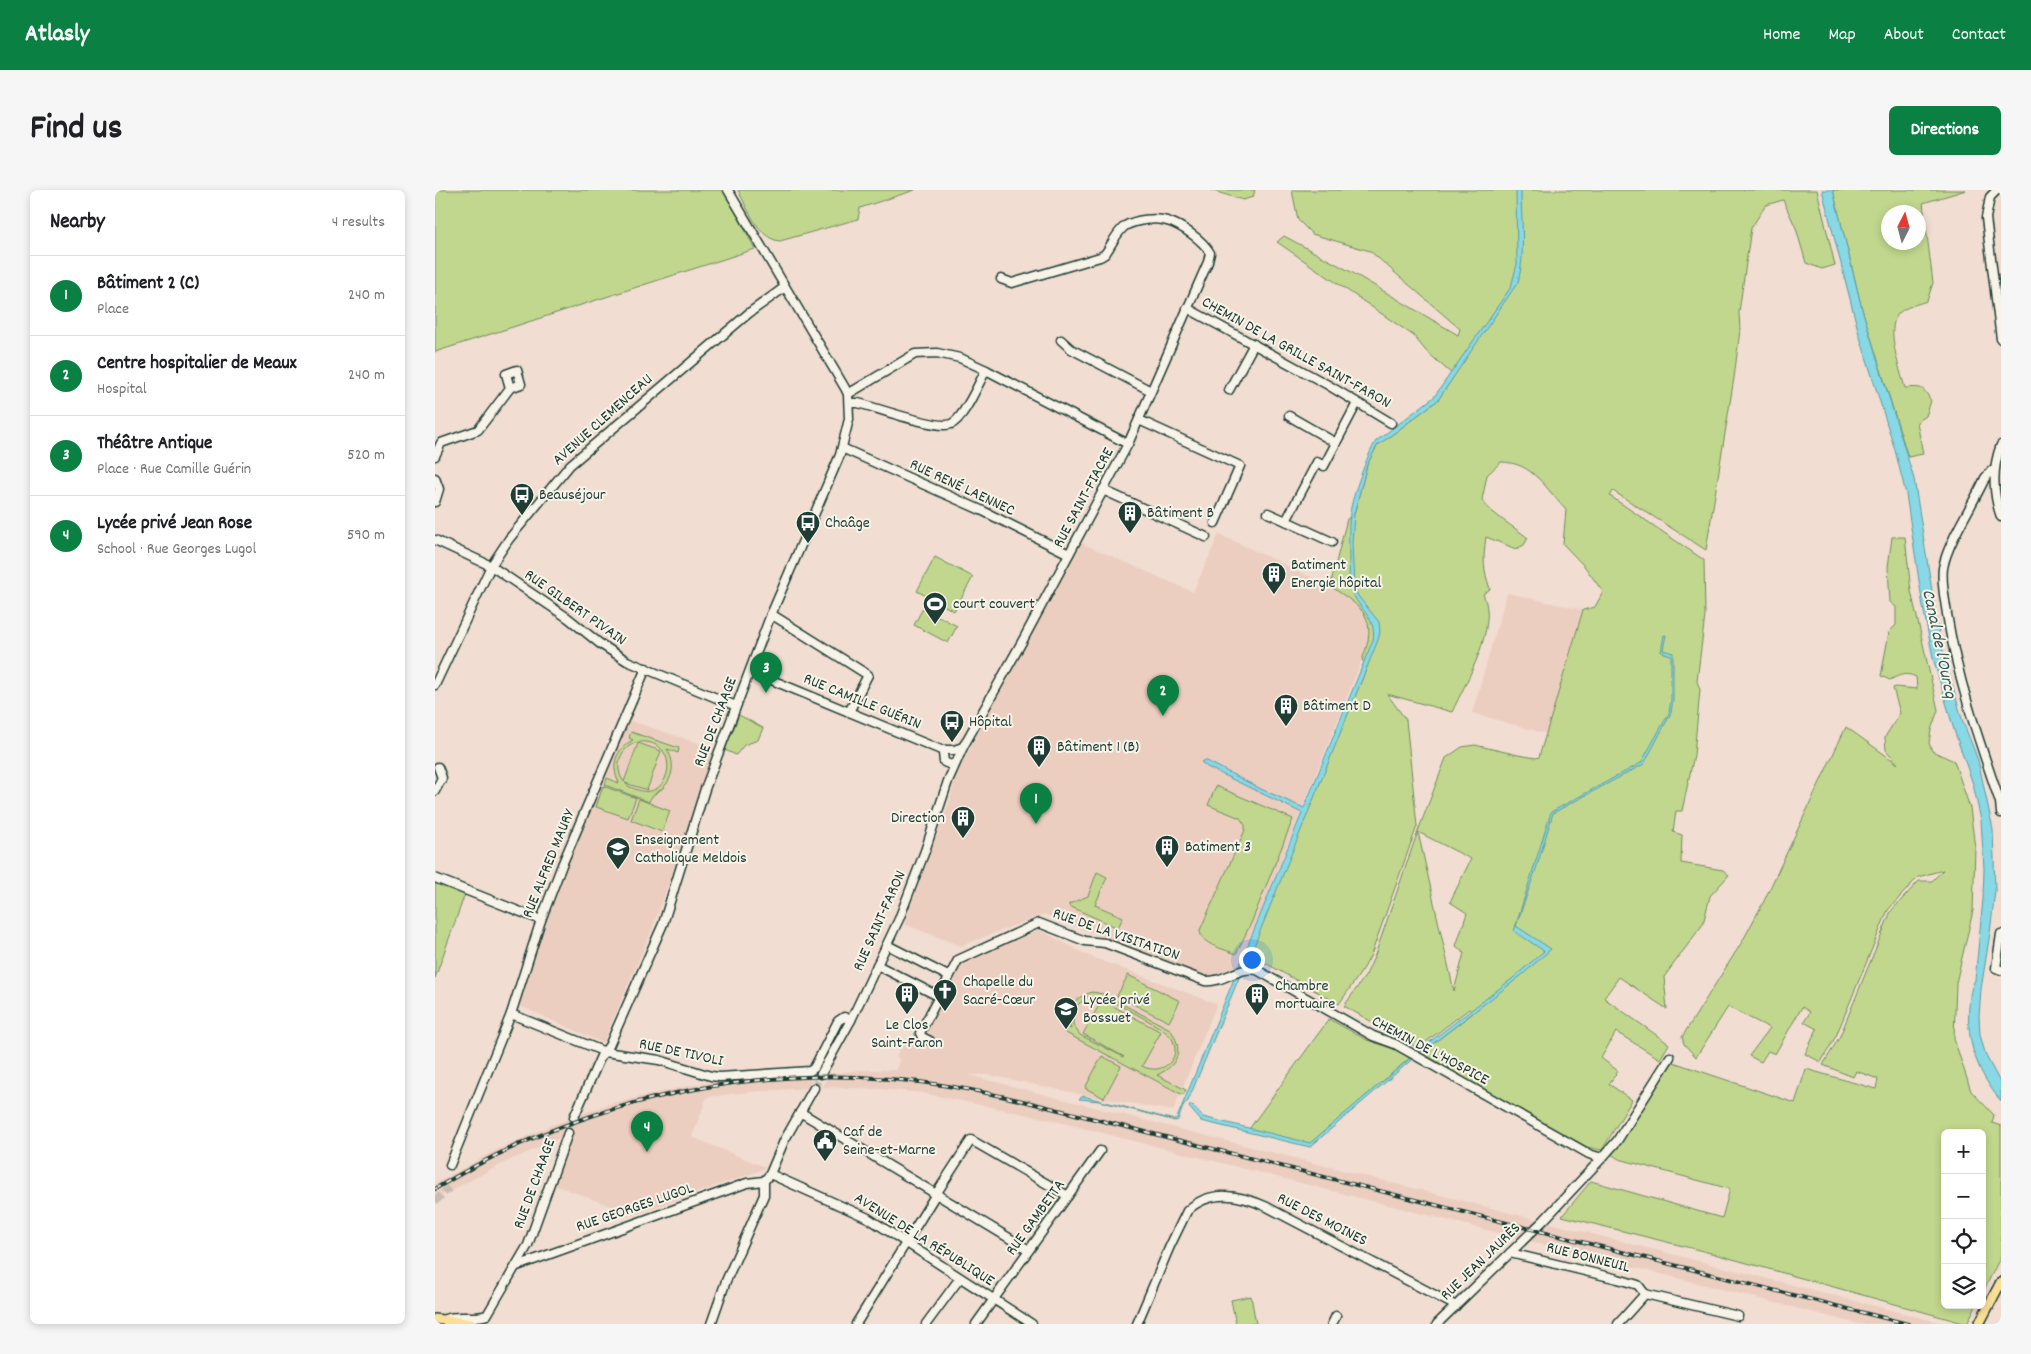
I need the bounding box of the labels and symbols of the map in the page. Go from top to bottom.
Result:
north arrow [1881,205,1926,250]
street label: CHEMIN DE LA GRILLE SAINT-FARON [1197,291,1395,415]
street label: AVENUE CLEMENCEAU [548,369,658,471]
street label: RUE SAINT-FIACRE [1048,443,1120,552]
street label: RUE RENÉ LAENNEC [906,454,1019,523]
bus stop icon: Beauséjour [509,482,535,516]
place label: Beauséjour [539,484,606,507]
building icon: Bâtiment B [1117,500,1143,534]
place label: Bâtiment B [1147,502,1214,525]
bus stop icon: Chaâge [795,510,821,544]
place label: Chaâge [825,512,870,535]
place label: Batiment Energie hôpital [1291,554,1381,595]
building icon: Batiment Energie hôpital [1261,561,1287,595]
street label: RUE GILBERT PIVAIN [519,564,631,652]
water label: Canal de l'Ourcq [1914,587,1962,702]
sports icon: court couvert [922,591,948,625]
place label: court couvert [953,593,1035,616]
pin: 3 [750,652,782,693]
street label: RUE CAMILLE GUÉRIN [800,668,924,736]
street label: RUE DE CHAAGE [688,673,744,770]
pin: 2 [1147,675,1179,716]
building icon: Bâtiment D [1273,693,1299,727]
place label: Bâtiment D [1303,695,1371,718]
bus stop icon: Hôpital [939,709,965,743]
place label: Hôpital [969,711,1012,734]
building icon: Bâtiment 1 (B) [1026,734,1052,768]
place label: Bâtiment 1 (B) [1057,736,1139,759]
pin: 1 [1020,783,1052,824]
street label: RUE ALFRED MAURY [517,805,582,922]
building icon: Direction [950,805,976,839]
place label: Direction [891,807,945,830]
place label: Enseignement Catholique Meldois [635,829,747,870]
building icon: Batiment 3 [1154,834,1180,868]
school or university icon: Enseignement Catholique Meldois [605,836,631,870]
place label: Batiment 3 [1185,836,1251,859]
street label: RUE SAINT-FARON [848,867,912,975]
street label: RUE DE LA VISITATION [1049,903,1183,968]
your location [1239,947,1265,973]
place label: Chapelle du Sacré-Cœur [963,971,1035,1012]
place label: Chambre mortuaire [1275,975,1335,1016]
church icon: Chapelle du Sacré-Cœur [932,978,958,1012]
building icon: Le Clos Saint-Faron [894,981,920,1015]
building icon: Chambre mortuaire [1244,982,1270,1016]
place label: Lycée privé Bossuet [1083,989,1150,1030]
school or university icon: Lycée privé Bossuet [1053,996,1079,1030]
street label: CHEMIN DE L'HOSPICE [1367,1010,1493,1092]
place label: Le Clos Saint-Faron [871,1014,943,1055]
street label: RUE DE TIVOLI [637,1033,725,1073]
pin: 4 [631,1111,663,1152]
place label: Caf de Seine-et-Marne [843,1121,936,1162]
public building icon: Caf de Seine-et-Marne [812,1128,838,1162]
street label: RUE DE CHAAGE [508,1135,562,1232]
street label: RUE GAMBETTA [1001,1175,1072,1261]
street label: RUE GEORGES LUGOL [573,1177,697,1239]
street label: AVENUE DE LA RÉPUBLIQUE [849,1187,999,1293]
street label: RUE DES MOINES [1273,1187,1371,1253]
street label: RUE JEAN JAURÈS [1436,1218,1526,1306]
street label: RUE BONNEUIL [1544,1236,1633,1280]

